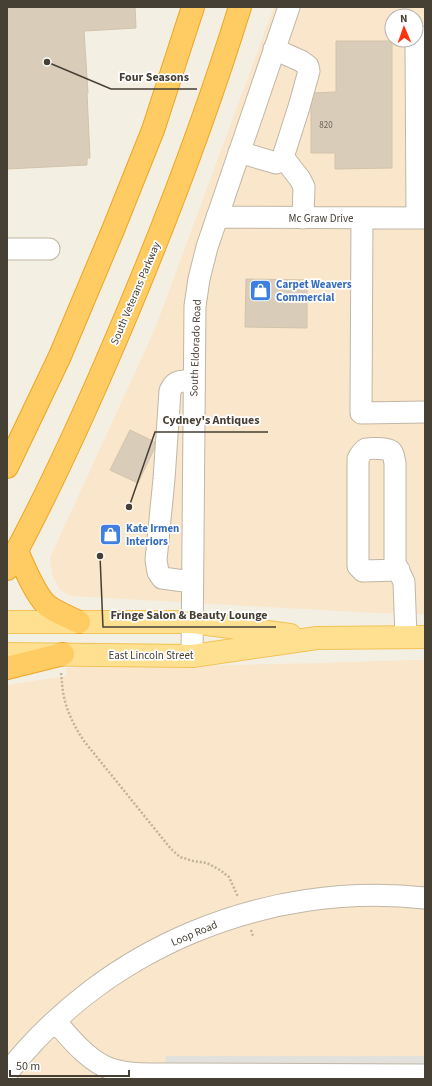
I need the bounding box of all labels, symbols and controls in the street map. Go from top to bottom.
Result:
north arrow [384,8,424,48]
text: N [400,11,408,26]
callout: Four Seasons [111,65,197,89]
text: Four Seasons [119,69,189,86]
house number: 820 [319,119,333,132]
street label: Mc Graw Drive [288,211,354,226]
street label: South Veterans Parkway [107,239,164,347]
shop icon: Carpet Weavers Commercial [248,277,274,303]
place label: Carpet Weavers Commercial [276,277,352,305]
street label: South Eldorado Road [186,299,205,397]
callout: Cydney's Antiques [155,408,268,432]
text: Cydney's Antiques [162,412,260,429]
shop icon: Kate Irmen Interiors [97,521,123,547]
place label: Kate Irmen Interiors [126,521,179,549]
callout: Fringe Salon & Beauty Lounge [103,603,276,627]
text: Fringe Salon & Beauty Lounge [110,607,268,624]
street label: East Lincoln Street [108,648,194,663]
street label: Loop Road [169,917,220,950]
scale bar [10,1052,129,1078]
text: 50 m [16,1058,40,1075]

